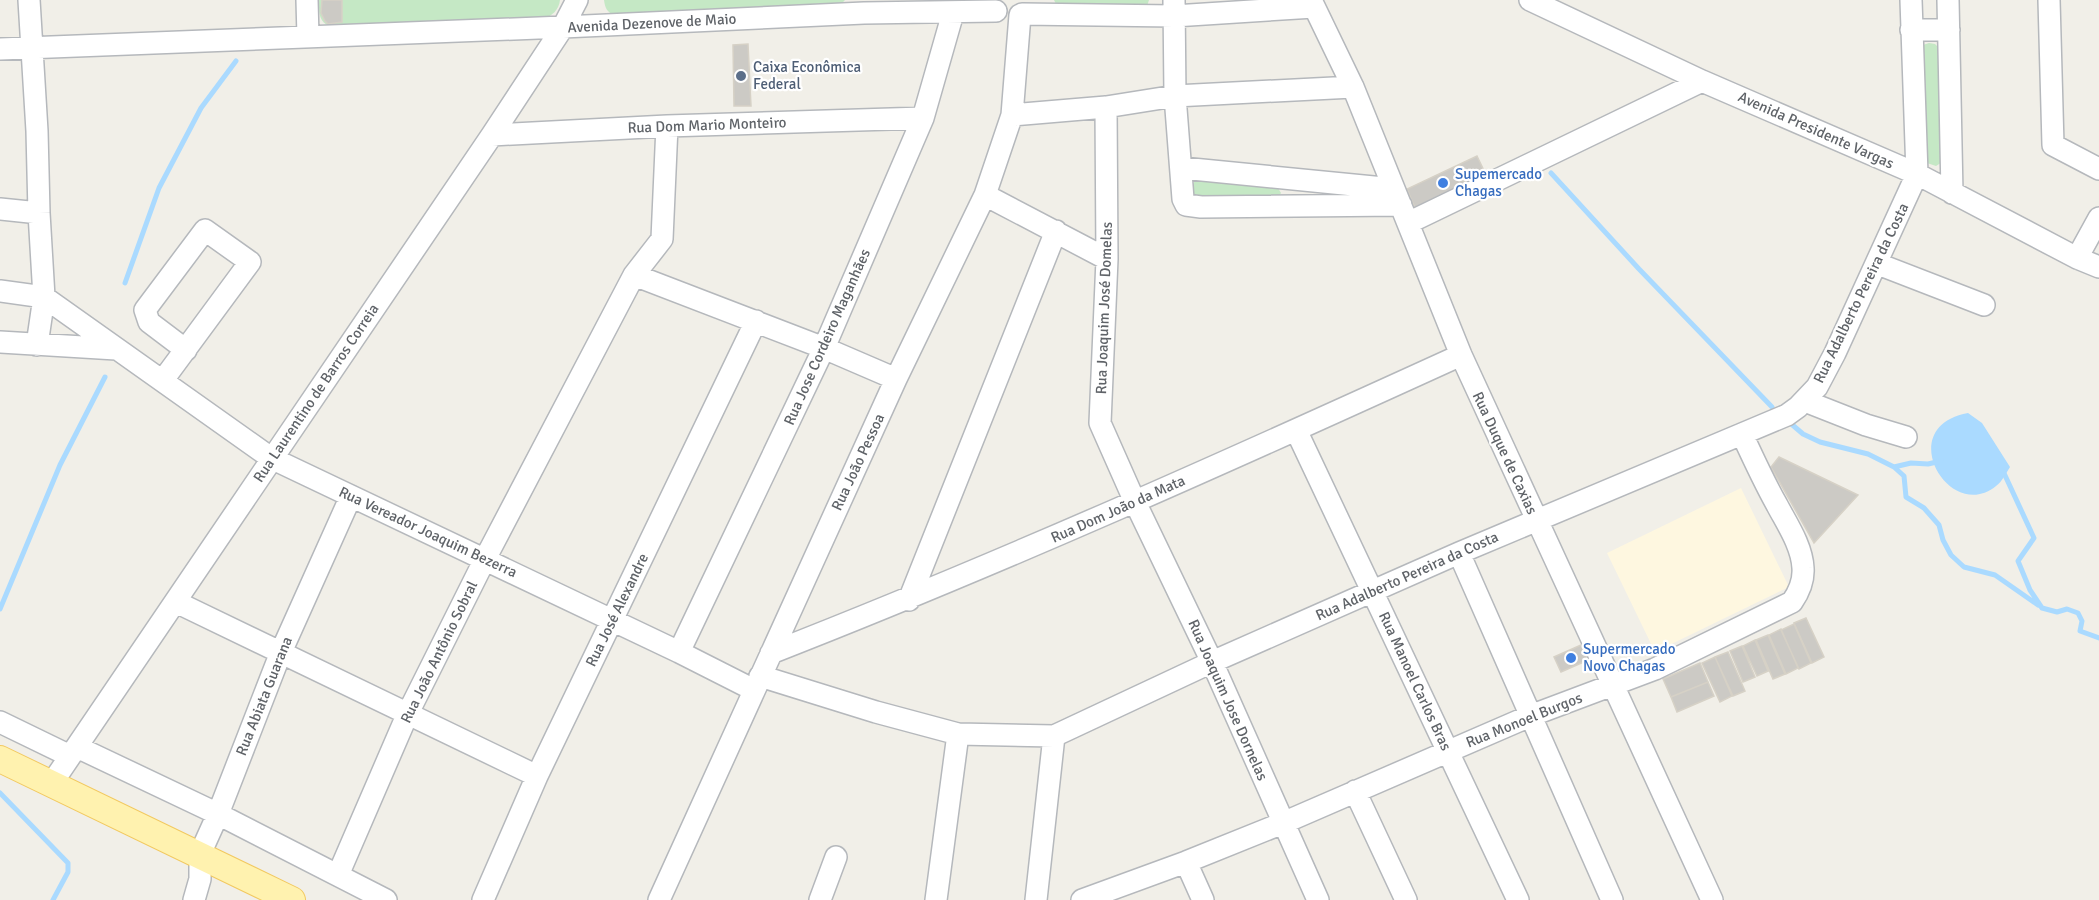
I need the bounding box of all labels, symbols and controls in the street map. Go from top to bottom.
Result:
street label: Avenida Dezenove de Maio [567,10,737,36]
place label: Caixa Econômica Federal [753,58,861,93]
marker: Caixa Econômica Federal [734,69,748,83]
street label: Avenida Presidente Vargas [1735,88,1897,173]
street label: Rua Dom Mario Monteiro [627,113,787,137]
place label: Supemercado Chagas [1455,165,1542,200]
marker: Supemercado Chagas [1436,176,1450,190]
street label: Rua Adalberto Pereira da Costa [1810,200,1912,386]
street label: Rua Joaquim José Domelas [1092,221,1116,395]
street label: Rua Jose Cordeiro Maganhães [780,246,874,428]
street label: Rua Laurentino de Barros Correia [249,300,383,486]
street label: Rua Duque de Caxias [1469,389,1541,518]
street label: Rua João Pessoa [828,411,888,513]
street label: Rua Dom João da Mata [1048,471,1188,547]
street label: Rua Vereador Joaquim Bezerra [336,483,520,581]
street label: Rua Adalberto Pereira da Costa [1313,528,1501,624]
street label: Rua José Alexandre [582,550,652,670]
street label: Rua João Antônio Sobral [397,578,481,726]
street label: Rua Manoel Carlos Bras [1375,609,1455,754]
street label: Rua Joaquim Jose Dornelas [1184,617,1272,784]
street label: Rua Abiata Guarana [232,634,296,758]
place label: Supermercado Novo Chagas [1583,640,1676,675]
marker: Supermercado Novo Chagas [1564,651,1578,665]
street label: Rua Monoel Burgos [1463,688,1585,752]

